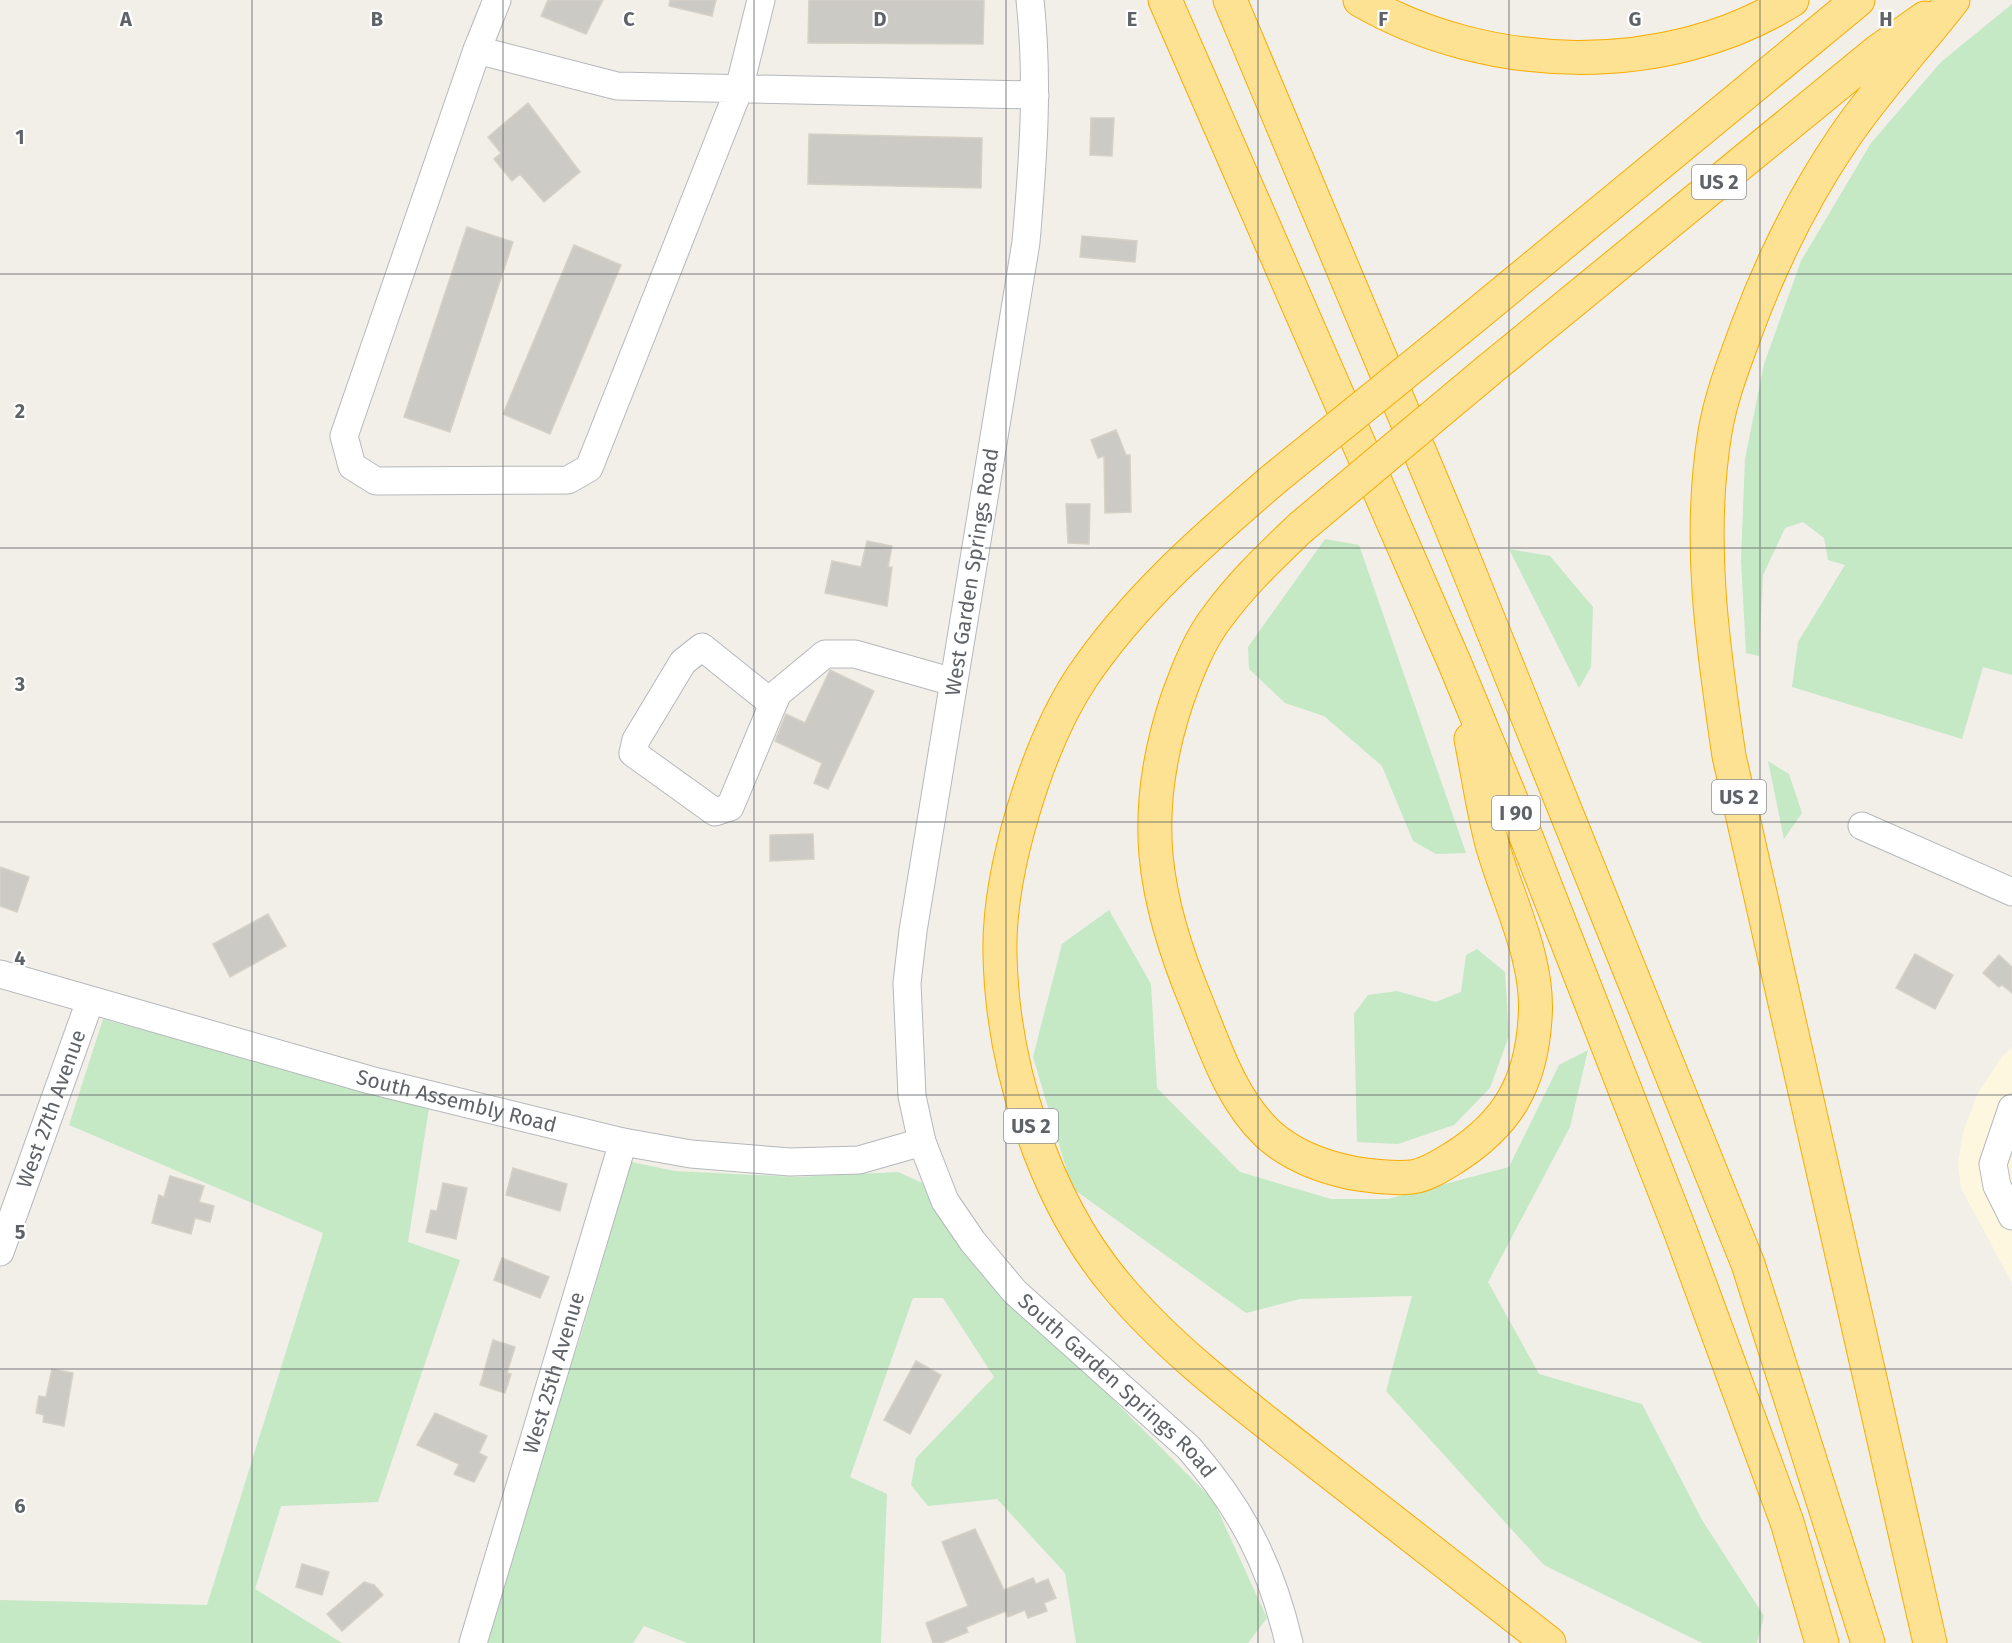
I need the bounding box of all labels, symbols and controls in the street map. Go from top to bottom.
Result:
text: A [119,7,133,31]
text: B [371,7,383,31]
text: C [623,7,635,31]
text: D [873,7,887,31]
text: E [1127,7,1137,31]
text: F [1378,7,1388,31]
text: G [1629,7,1641,31]
text: H [1879,7,1893,31]
text: 1 [15,125,25,149]
road number: US 2 [1692,165,1746,199]
text: 2 [15,399,25,423]
street label: West Garden Springs Road [940,446,1004,698]
text: 3 [14,672,25,696]
road number: US 2 [1712,780,1766,814]
road number: I 90 [1492,796,1540,830]
text: 4 [14,946,26,970]
street label: West 27th Avenue [11,1026,92,1192]
street label: South Assembly Road [353,1064,559,1138]
road number: US 2 [1004,1109,1058,1143]
text: 5 [15,1220,26,1244]
street label: South Garden Springs Road [1013,1288,1221,1483]
street label: West 25th Avenue [517,1289,590,1457]
text: 6 [14,1494,26,1518]

